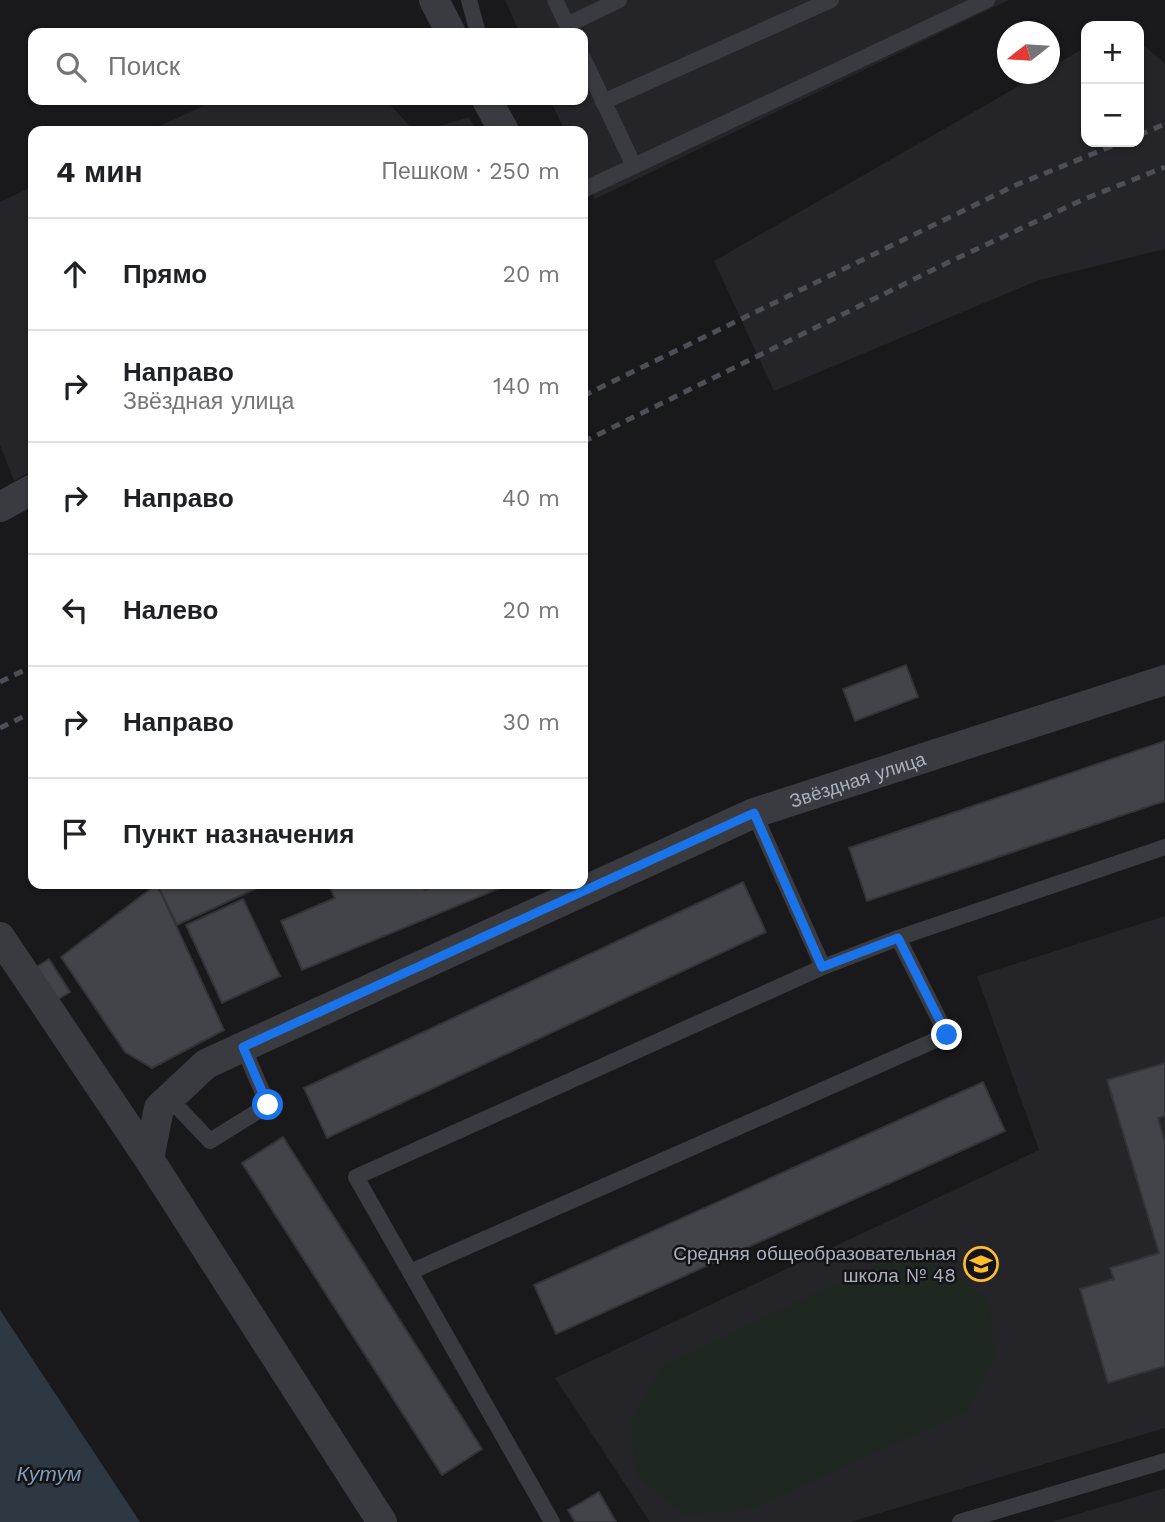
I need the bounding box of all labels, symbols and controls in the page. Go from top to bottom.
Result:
north arrow [997,21,1060,84]
map controls [1081,21,1144,147]
button: + [1081,21,1144,84]
search box [28,28,588,105]
icon: search [52,48,90,86]
text: Поиск [108,51,180,81]
button: − [1081,84,1144,147]
text: 4 мин [56,154,143,189]
text: Пешком · 250 m [382,158,560,185]
icon: ahead [56,255,94,293]
text: Прямо [123,259,207,289]
text: 20 m [503,261,560,288]
text: Направо [123,357,234,387]
icon: right [56,367,94,405]
text: 140 m [493,373,560,400]
text: Звёздная улица [123,388,294,415]
icon: right [56,479,94,517]
text: Направо [123,483,234,513]
text: 40 m [502,485,560,512]
icon: left [56,591,94,629]
text: Налево [123,595,218,625]
text: 20 m [503,597,560,624]
icon: right [56,703,94,741]
text: Направо [123,707,234,737]
text: 30 m [503,709,560,736]
street label: Звёздная улица [787,747,929,812]
icon: arrive [56,815,94,853]
text: Пункт назначения [123,819,354,849]
route end [931,1019,962,1050]
route start [252,1089,283,1120]
place label: Средняя общеобразовательная школа № 48 [673,1242,956,1287]
school or university icon: Средняя общеобразовательная школа № 48 [962,1245,1000,1283]
water label: Кутум [17,1461,81,1486]

